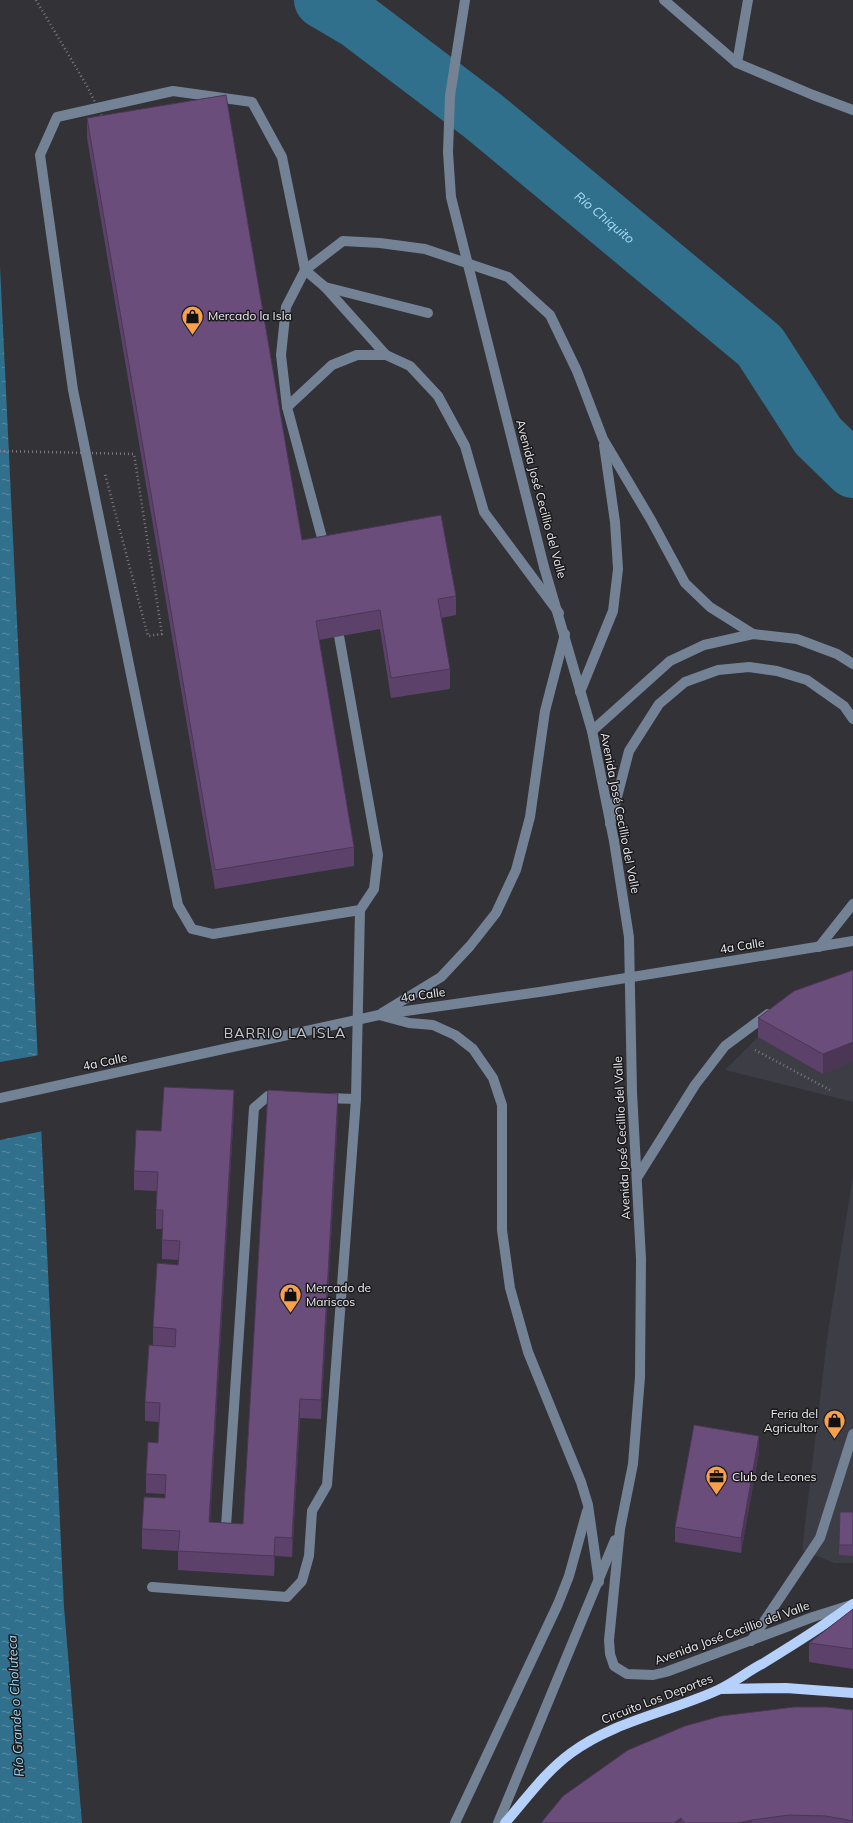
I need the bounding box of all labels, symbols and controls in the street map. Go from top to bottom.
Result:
water label: Río Chiquito [572,188,638,247]
shop icon: Mercado la Isla [179,303,205,336]
place label: Mercado la Isla [208,308,292,323]
street label: Avenida José Cecillio del Valle [513,418,570,580]
street label: Avenida José Cecillio del Valle [598,731,643,895]
street label: 4a Calle [719,935,765,956]
street label: 4a Calle [400,984,446,1005]
district label: BARRIO LA ISLA [224,1024,346,1042]
street label: 4a Calle [81,1049,128,1074]
street label: Avenida José Cecillio del Valle [610,1056,633,1220]
place label: Mercado de Mariscos [306,1280,371,1309]
shop icon: Mercado de Mariscos [278,1282,304,1315]
place label: Feria del Agricultor [764,1406,819,1435]
shop icon: Feria del Agricultor [821,1408,847,1441]
office icon: Club de Leones [704,1464,730,1497]
place label: Club de Leones [732,1469,817,1484]
street label: Avenida José Cecillio del Valle [652,1597,811,1668]
water label: Río Grande o Choluteca [3,1635,27,1777]
street label: Circuito Los Deportes [599,1670,715,1727]

